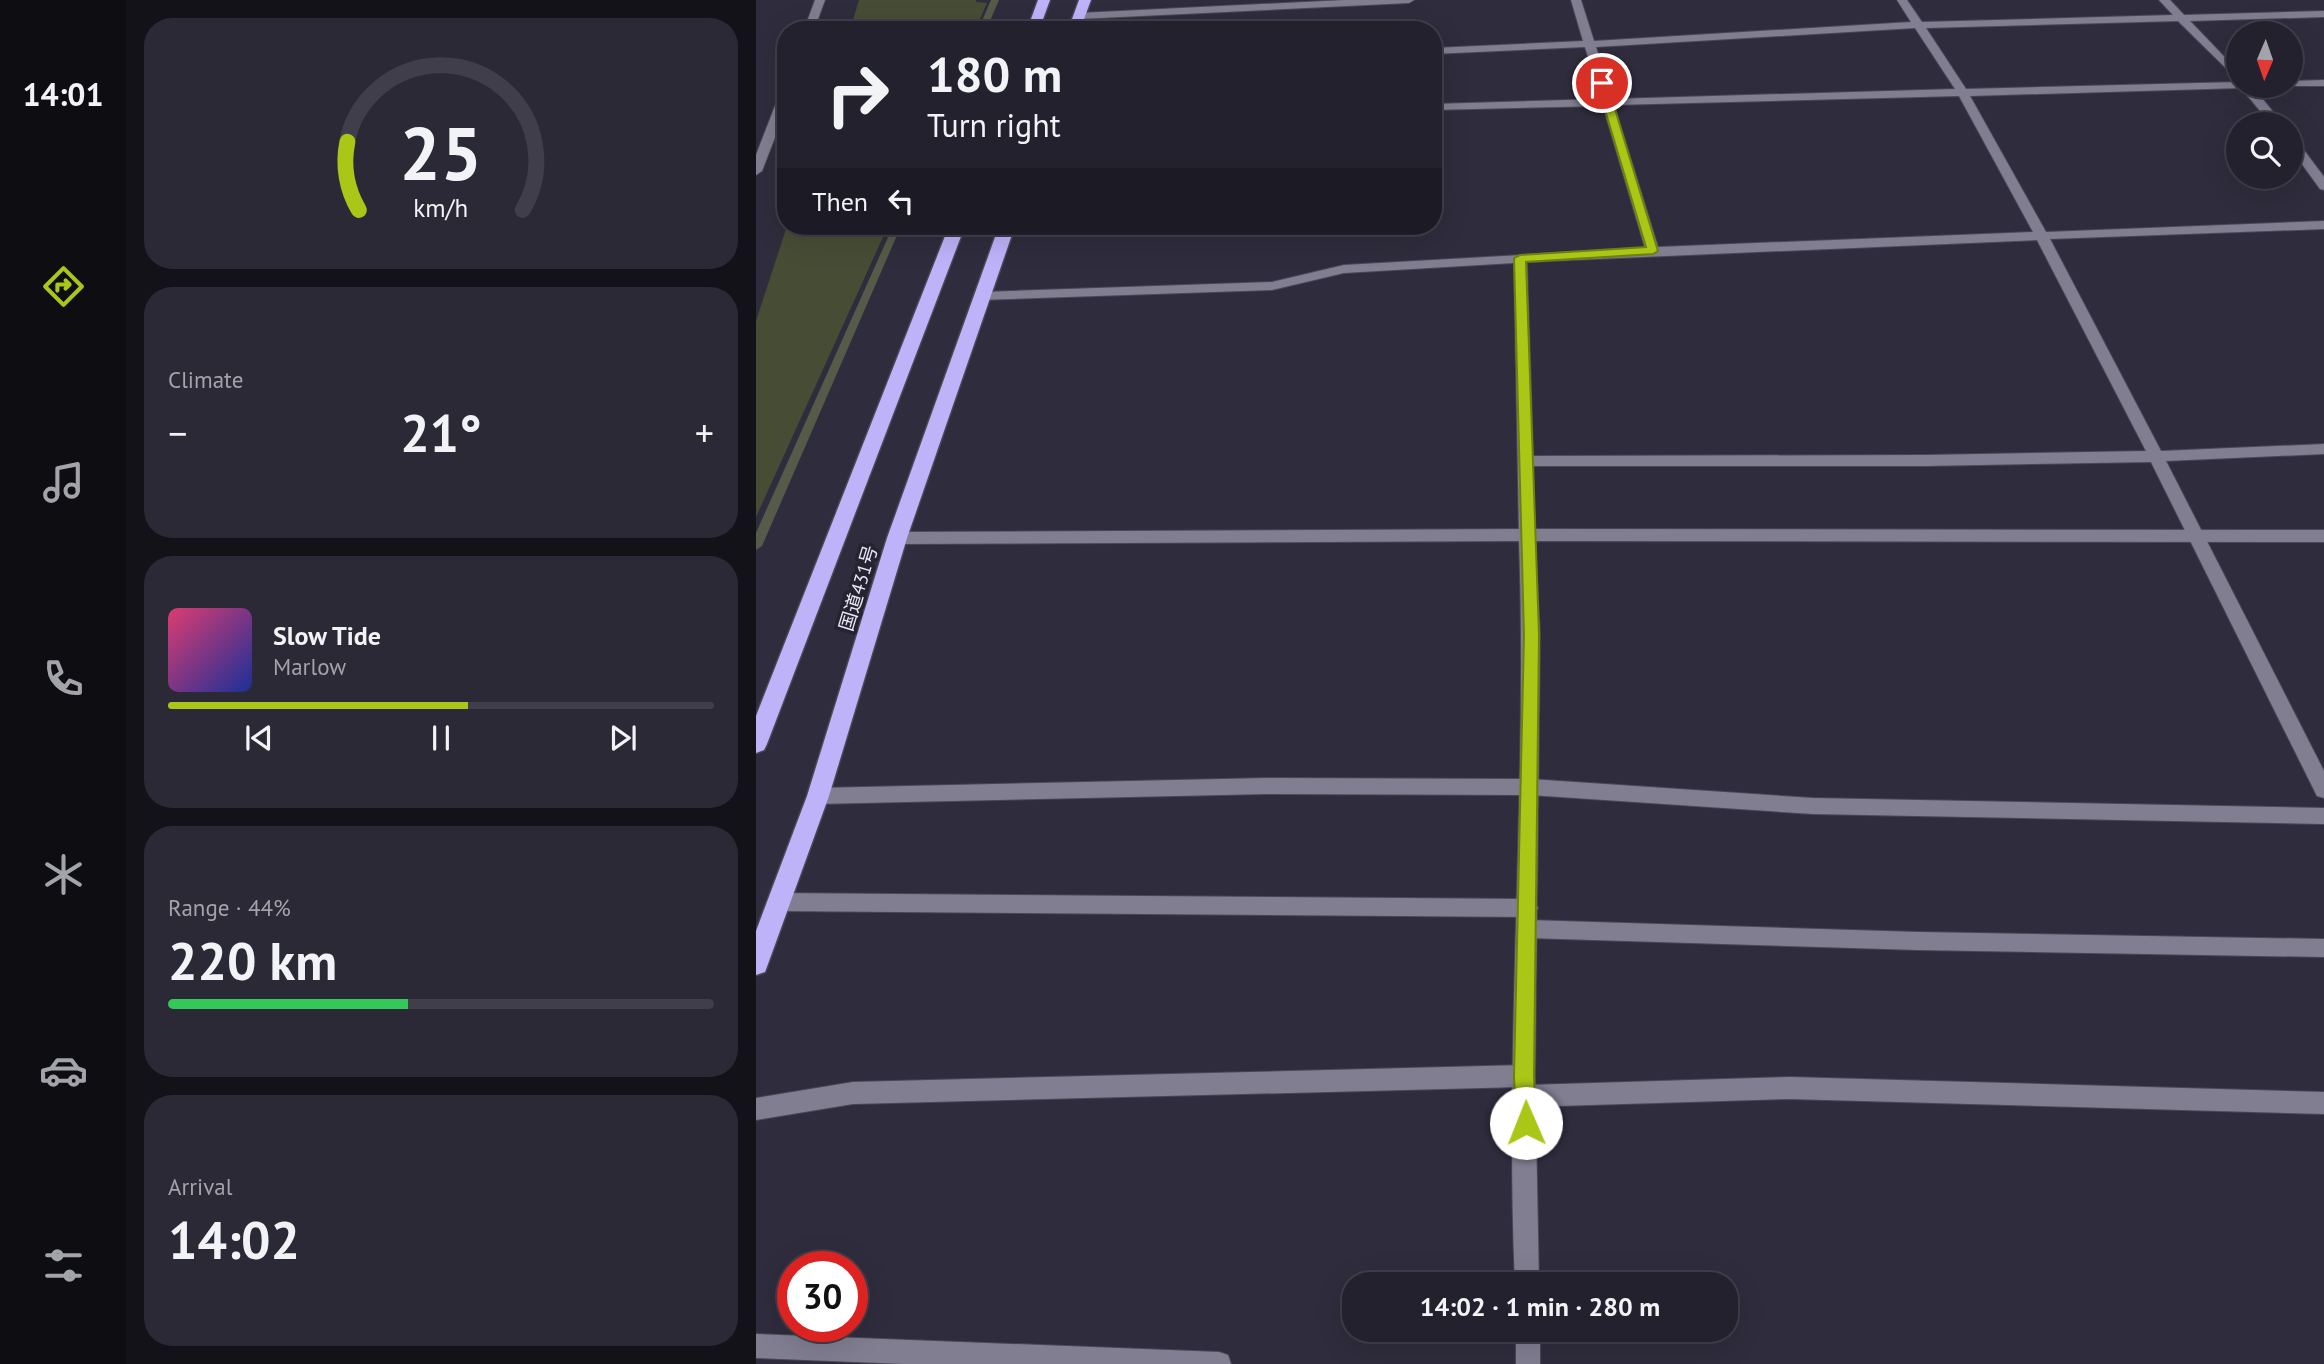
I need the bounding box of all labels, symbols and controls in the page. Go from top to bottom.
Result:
north arrow [2226,21,2303,98]
map controls [2226,21,2303,189]
text: 180 m [927,42,1062,106]
icon: right [812,49,903,140]
pin [1572,53,1632,113]
icon: arrive [1583,64,1621,102]
text: 14:01 [22,73,104,115]
text: Turn right [927,104,1061,146]
text: 25 [400,106,482,200]
button: search [2226,112,2303,189]
icon: left [882,182,920,220]
text: Then [812,185,868,218]
text: km/h [414,191,468,223]
icon: directions [39,262,88,311]
text: Climate [168,365,243,394]
text: 21° [400,399,482,466]
text: − [168,408,187,457]
text: + [695,408,714,457]
icon: music [39,458,88,507]
street label: 国道431号 [834,542,882,634]
text: Slow Tide [273,619,381,652]
text: Marlow [273,652,346,681]
icon: phone [39,654,88,703]
icon: previous [240,719,278,757]
icon: pause [422,719,460,757]
icon: next [604,719,642,757]
icon: climate [39,850,88,899]
text: Range · 44% [168,893,291,922]
text: 220 km [168,927,337,994]
icon: car [39,1046,88,1095]
position arrow [1489,1086,1563,1160]
text: Arrival [168,1172,232,1201]
text: 14:02 [168,1206,300,1273]
icon: filters [39,1241,88,1290]
speed limit sign: 30 [777,1251,868,1342]
text: 14:02 · 1 min · 280 m [1420,1290,1660,1323]

